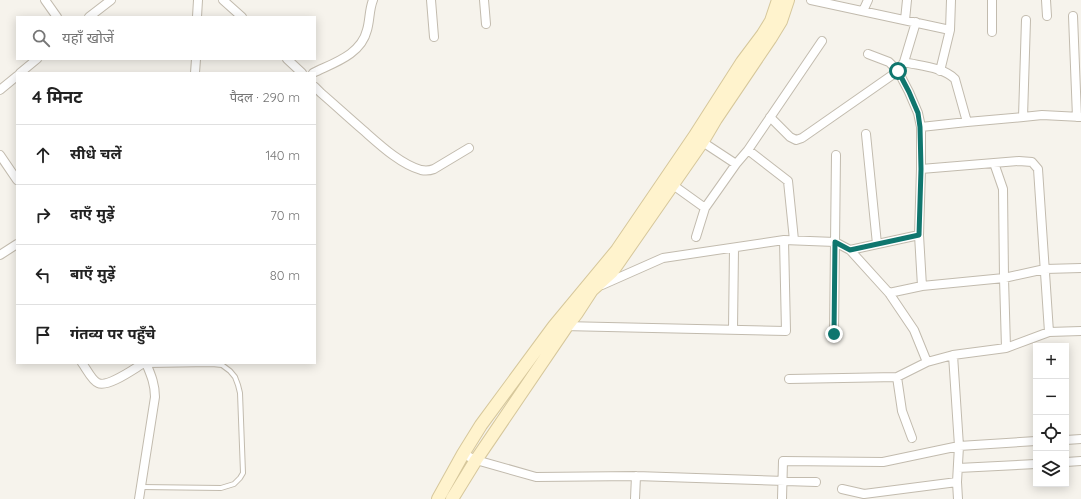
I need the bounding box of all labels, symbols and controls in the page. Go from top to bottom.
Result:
search box [16,16,316,60]
icon: search [30,27,52,49]
text: यहाँ खोजें [62,28,114,47]
route start [889,62,907,80]
text: 4 मिनट [32,86,82,107]
text: पैदल · 290 m [230,89,300,105]
icon: ahead [32,144,54,166]
text: सीधे चलें [70,144,121,163]
text: 140 m [265,147,300,163]
icon: right [32,204,54,226]
text: दाएँ मुड़ें [70,204,114,223]
text: 70 m [270,207,300,223]
icon: left [32,264,54,286]
text: बाएँ मुड़ें [70,264,115,283]
text: 80 m [270,267,300,283]
icon: arrive [32,324,54,346]
text: गंतव्य पर पहुँचे [70,324,156,343]
route end [825,325,843,343]
map controls [1033,343,1069,487]
button: + [1033,343,1069,379]
button: − [1033,379,1069,415]
button: locate [1033,415,1069,451]
button: layers [1033,451,1069,487]

